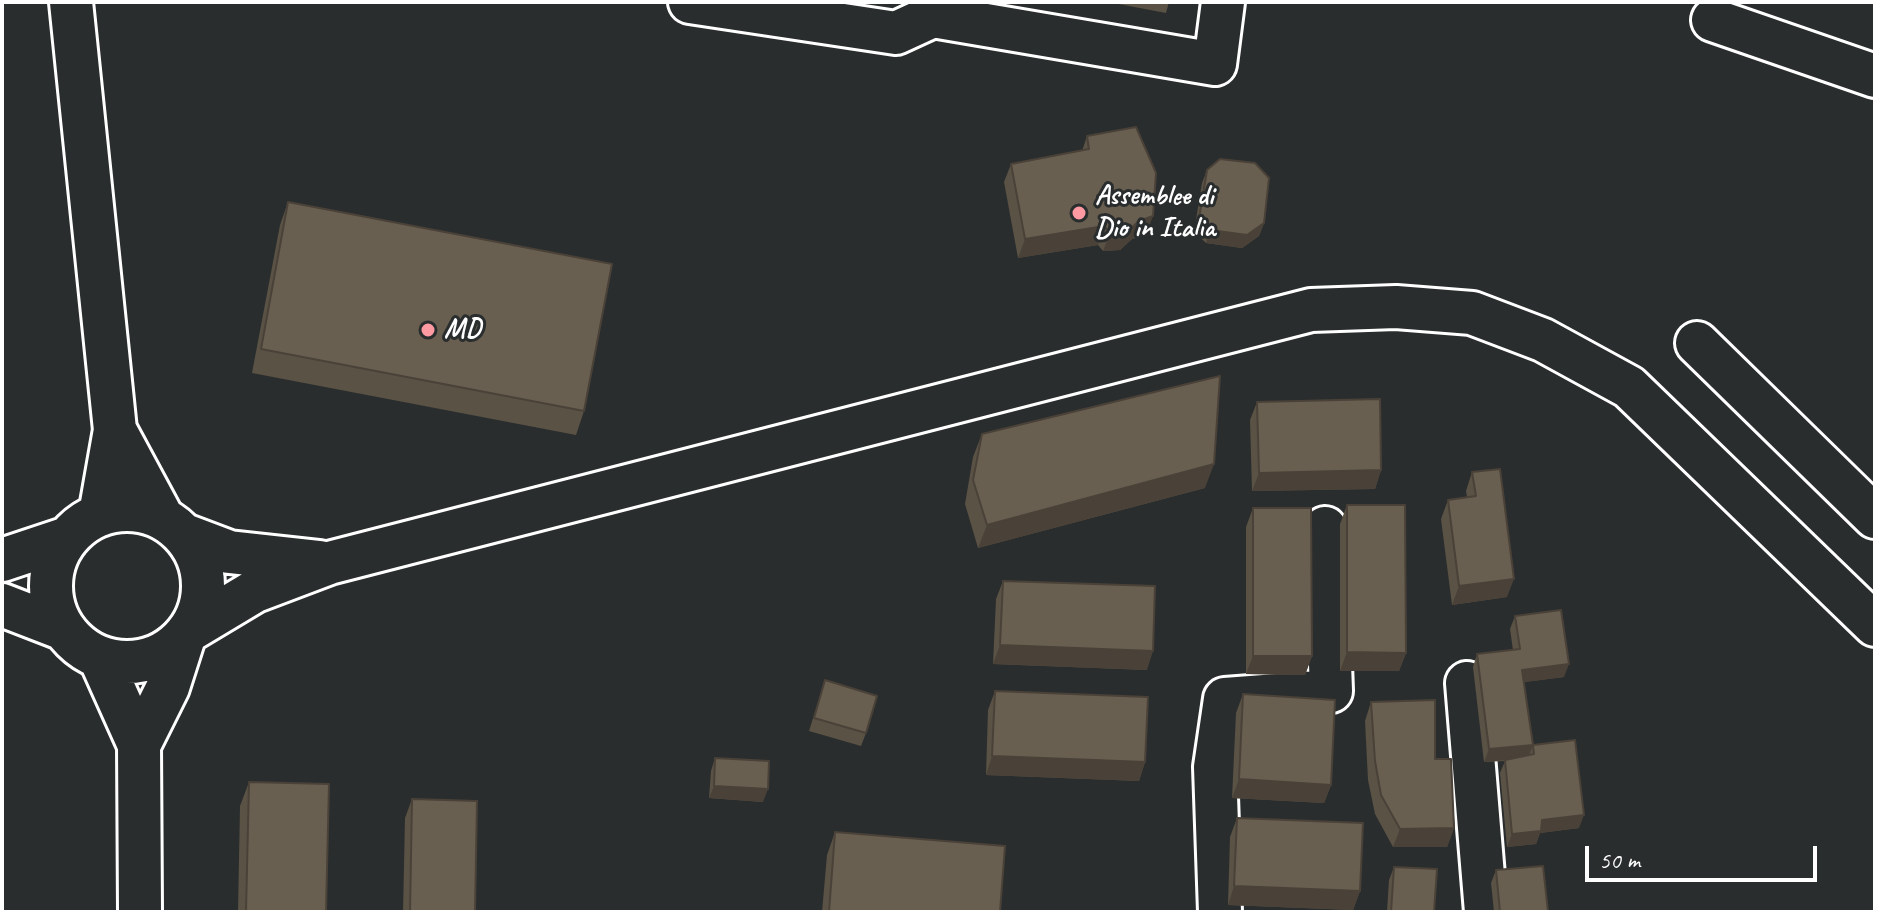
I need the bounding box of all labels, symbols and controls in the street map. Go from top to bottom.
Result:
place label: Assemblee di Dio in Italia [1095,180,1215,246]
marker: Assemblee di Dio in Italia [1070,204,1088,222]
place label: MD [444,313,481,347]
marker: MD [419,321,437,339]
scale bar [1589,830,1821,880]
text: 50 m [1599,845,1640,875]

